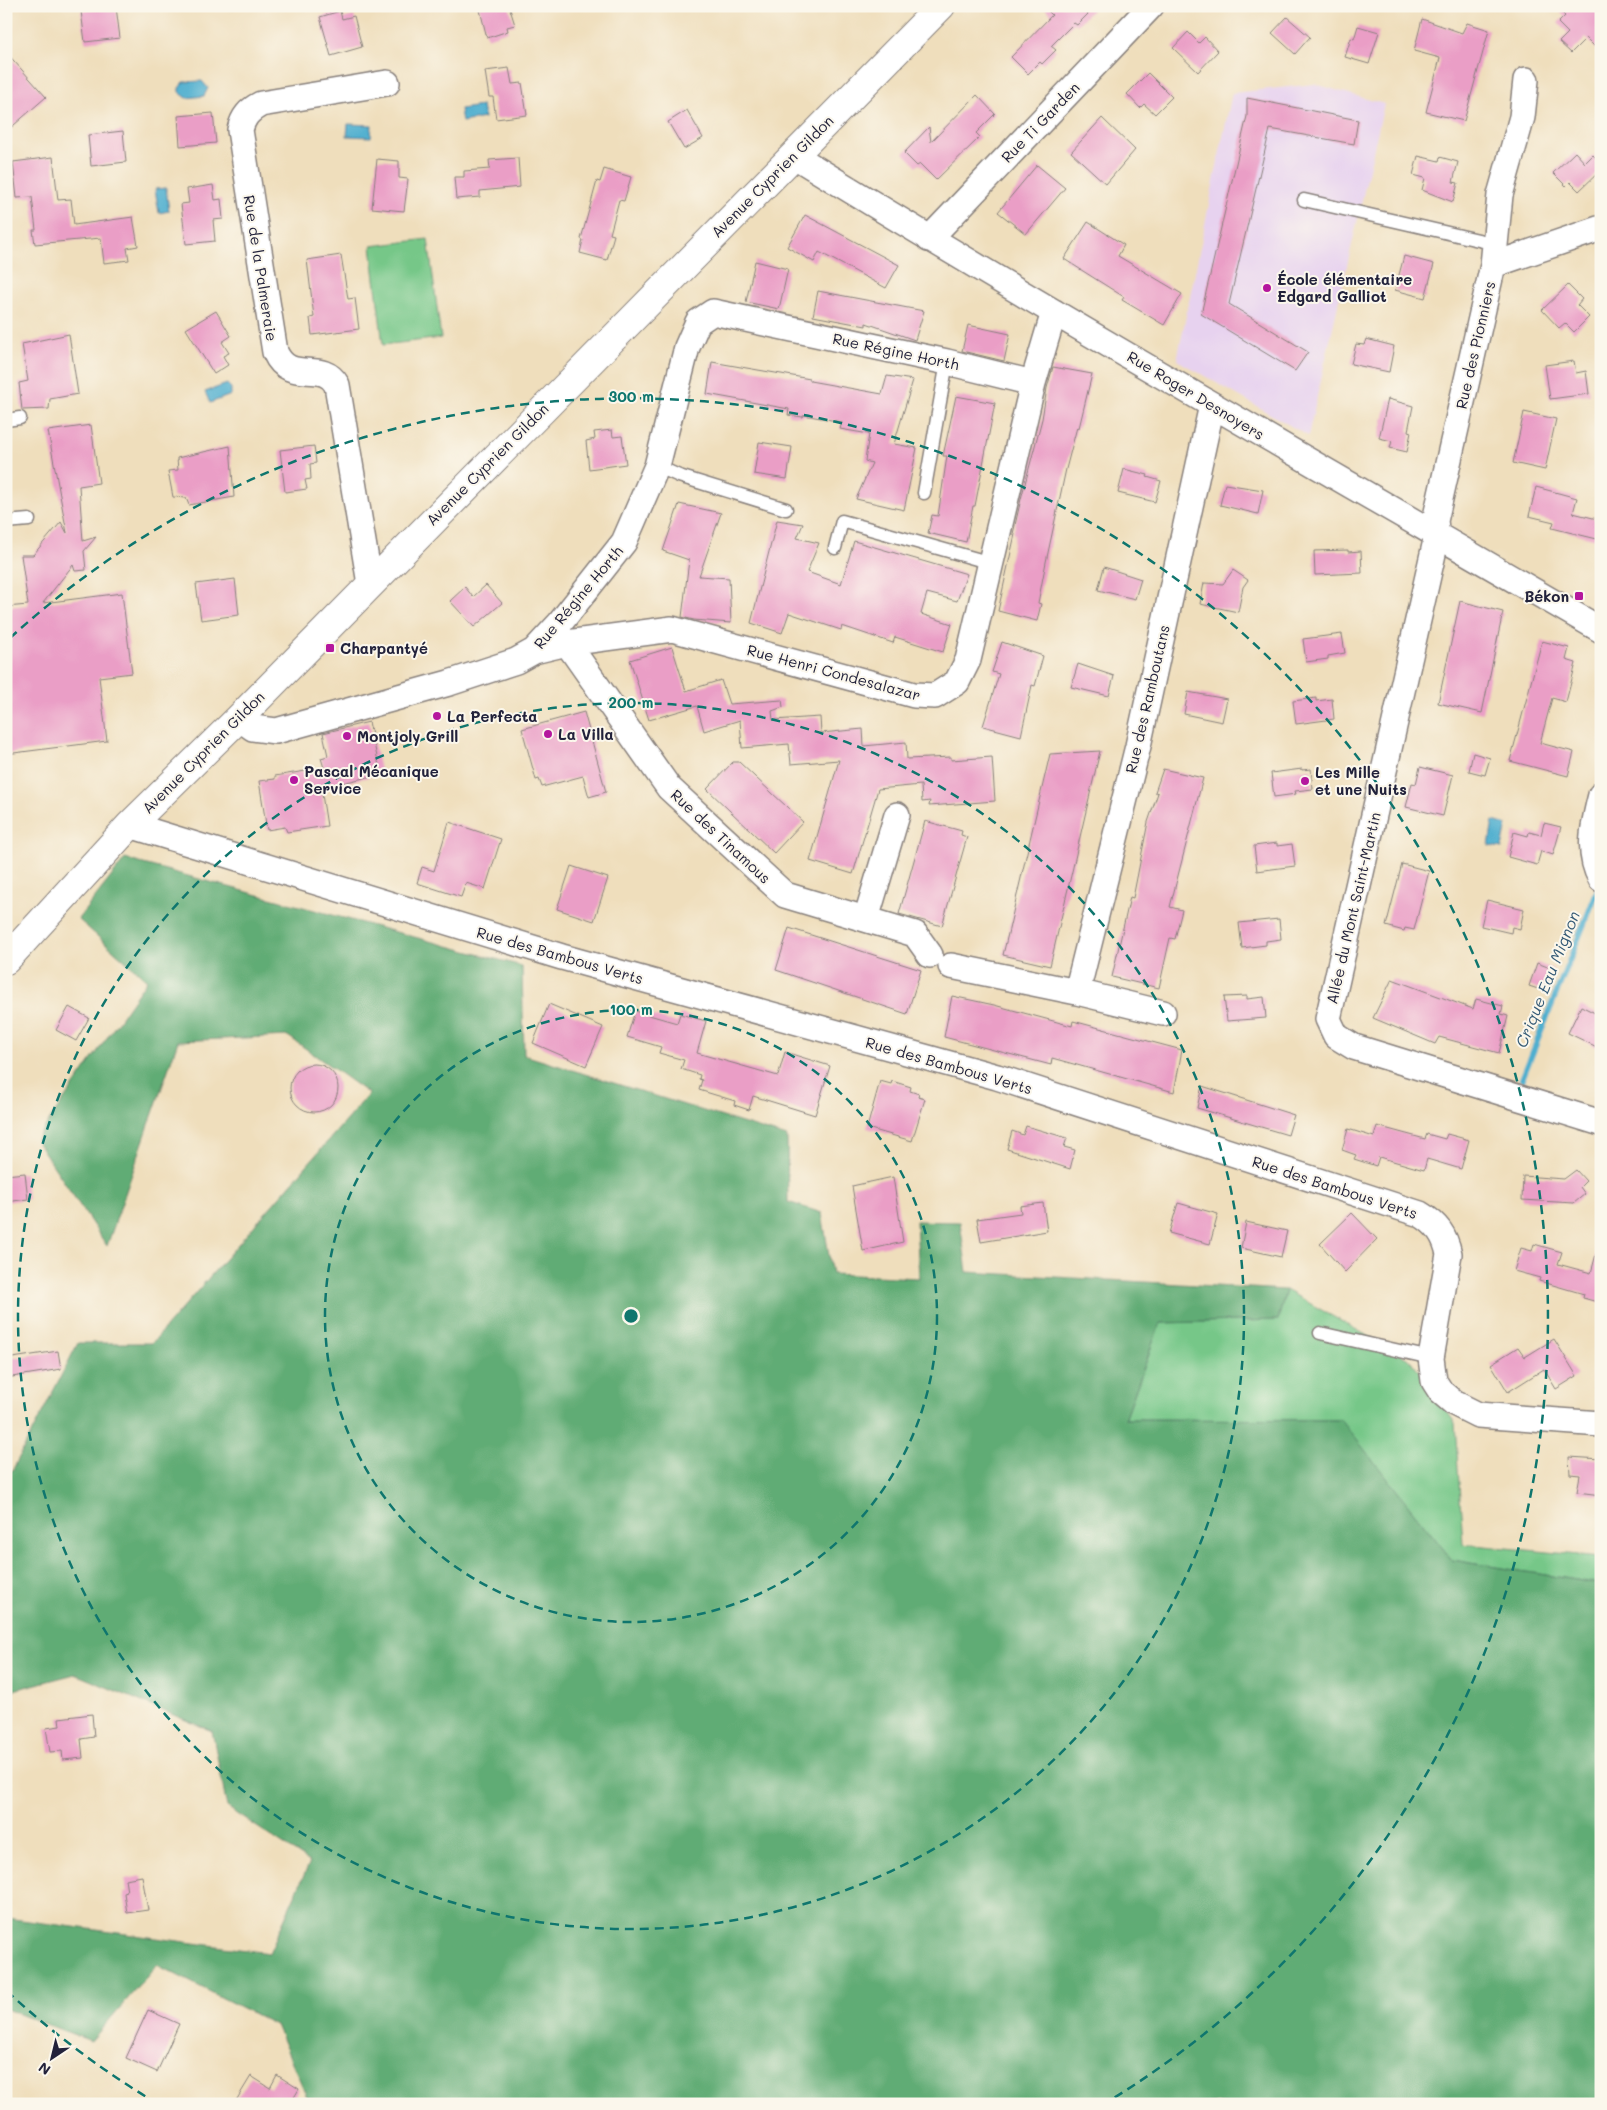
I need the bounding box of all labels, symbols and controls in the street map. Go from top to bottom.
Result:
street label: Rue Ti Garden [996,77,1084,167]
street label: Avenue Cyprien Gildon [707,111,837,241]
street label: Rue de la Palmeraie [240,194,282,342]
place label: École élémentaire Edgard Galliot [1277,269,1412,306]
street label: Rue des Pionniers [1451,279,1499,411]
marker: École élémentaire Edgard Galliot [1261,282,1273,294]
street label: Rue Régine Horth [831,328,961,374]
street label: Rue Roger Desnoyers [1124,346,1268,444]
text: 300 m [608,386,654,406]
street label: Avenue Cyprien Gildon [422,399,552,529]
street label: Rue Régine Horth [529,541,627,653]
place label: Békon [1524,586,1569,606]
marker: Békon [1573,590,1585,602]
street label: Rue des Ramboutans [1120,623,1174,775]
place label: Charpantyé [340,638,428,658]
street label: Rue Henri Condesalazar [745,639,923,705]
marker: Charpantyé [324,642,336,654]
street label: Avenue Cyprien Gildon [138,687,268,817]
text: 200 m [609,692,654,712]
place label: La Perfecta [447,706,538,726]
marker: La Perfecta [431,710,443,722]
place label: La Villa [558,724,614,744]
place label: Montjoly Grill [357,726,458,746]
marker: La Villa [542,728,554,740]
marker: Montjoly Grill [341,730,353,742]
place label: Pascal Mécanique Service [304,761,439,798]
place label: Les Mille et une Nuits [1315,762,1407,799]
marker: Pascal Mécanique Service [288,774,300,786]
marker: Les Mille et une Nuits [1299,775,1311,787]
street label: Rue des Tinamous [667,784,775,888]
street label: Allée du Mont Saint-Martin [1321,810,1385,1006]
water label: Crique Eau Mignon [1510,907,1584,1050]
street label: Rue des Bambous Verts [474,922,646,988]
text: 100 m [609,999,653,1019]
street label: Rue des Bambous Verts [863,1032,1035,1098]
street label: Rue des Bambous Verts [1250,1151,1420,1223]
centre of rings [622,1307,640,1325]
north arrow [28,2032,78,2082]
text: N [34,2058,54,2080]

